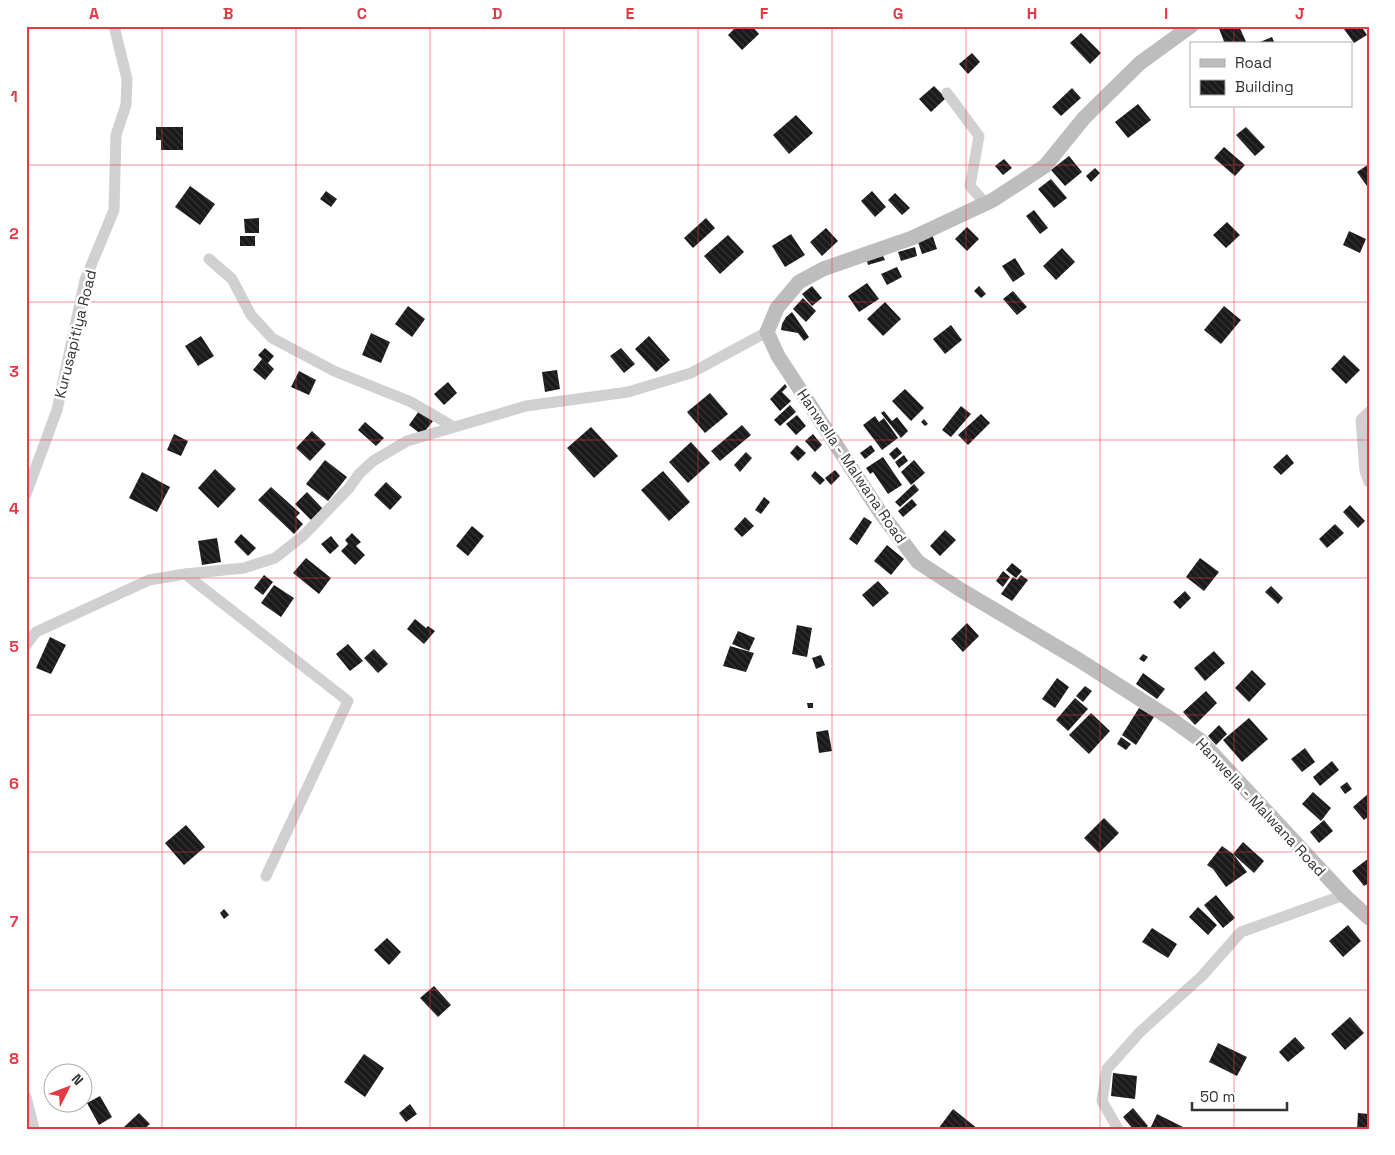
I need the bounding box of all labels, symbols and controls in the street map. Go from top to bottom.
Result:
text: A [89,3,99,24]
text: B [223,3,233,24]
text: C [357,3,367,24]
text: D [492,3,502,24]
text: E [626,3,635,24]
text: F [760,3,769,24]
text: G [893,3,903,24]
text: H [1027,3,1037,24]
text: I [1164,3,1168,24]
text: J [1295,3,1305,24]
legend [1190,42,1352,108]
text: Road [1235,53,1272,72]
text: Building [1235,77,1294,96]
text: 1 [10,86,18,107]
text: 2 [9,223,19,244]
street label: Kurusapitiya Road [50,268,100,400]
text: 3 [9,361,19,382]
street label: Hanwella - Malwana Road [793,385,911,547]
text: 4 [9,498,19,519]
text: 5 [9,636,19,657]
street label: Hanwella - Malwana Road [1192,734,1330,880]
text: 6 [9,773,19,794]
text: 7 [10,911,19,932]
text: 8 [9,1048,19,1069]
north arrow [42,1062,92,1112]
text: N [68,1070,87,1089]
scale bar [1192,1080,1288,1112]
text: 50 m [1200,1087,1235,1106]

